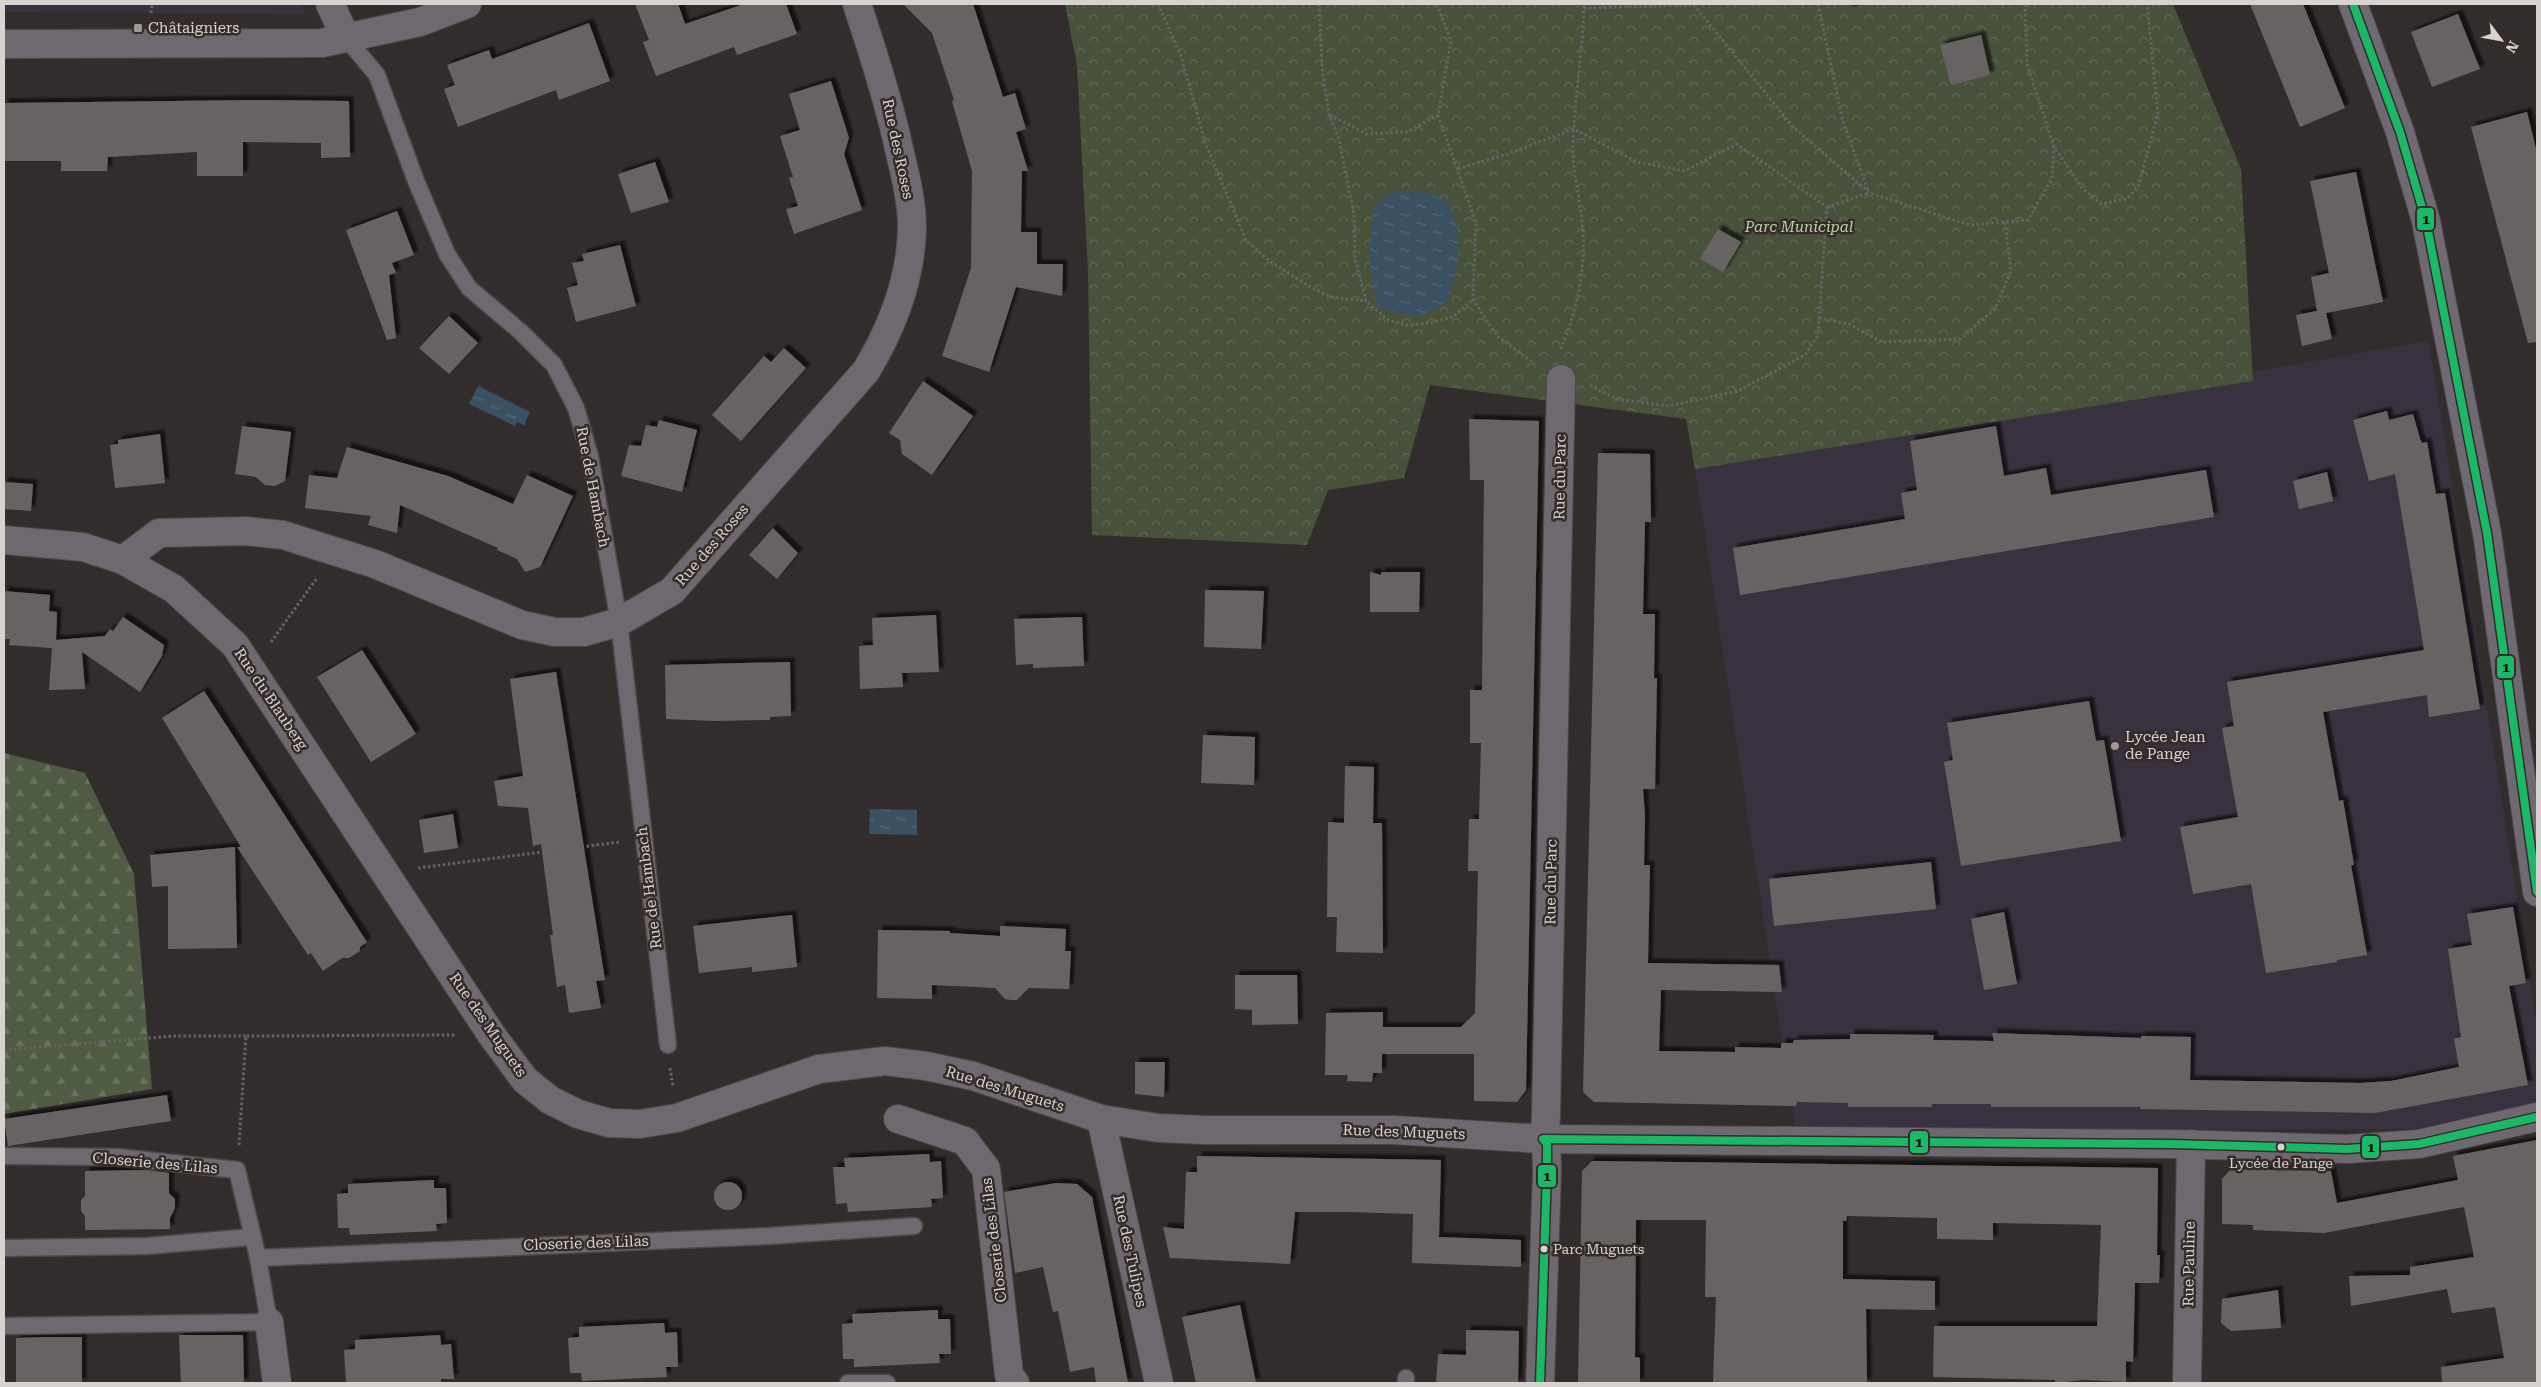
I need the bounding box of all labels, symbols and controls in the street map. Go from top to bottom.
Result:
north arrow [2476,15,2526,65]
place label: Châtaigniers [148,19,239,37]
marker: Châtaigniers [132,22,144,34]
text: N [2502,38,2522,56]
street label: Rue des Roses [879,97,917,201]
line badge: 1 [2416,207,2435,231]
text: 1 [2422,211,2430,227]
park label: Parc Municipal [1744,218,1854,236]
street label: Rue de Hambach [572,425,614,549]
street label: Rue du Parc [1550,434,1570,520]
street label: Rue des Roses [672,501,752,589]
street label: Rue du Blauberg [230,645,312,754]
line badge: 1 [2496,655,2515,679]
text: 1 [2502,659,2510,675]
place label: Lycée Jean de Pange [2125,728,2206,763]
marker: Lycée Jean de Pange [2109,740,2121,752]
street label: Rue de Hambach [633,826,665,950]
street label: Rue du Parc [1541,839,1561,925]
street label: Rue des Muguets [445,970,531,1080]
street label: Rue des Muguets [944,1062,1066,1116]
street label: Rue des Muguets [1342,1121,1466,1143]
line badge: 1 [1909,1130,1929,1154]
text: 1 [1915,1134,1923,1150]
line badge: 1 [2361,1135,2380,1159]
text: 1 [2367,1139,2375,1155]
marker: Lycée de Pange [2276,1142,2286,1152]
street label: Closerie des Lilas [92,1149,218,1177]
place label: Lycée de Pange [2229,1155,2333,1171]
line badge: 1 [1537,1164,1557,1188]
text: 1 [1543,1168,1551,1184]
street label: Closerie des Lilas [977,1177,1011,1303]
street label: Rue des Tulipes [1109,1193,1151,1309]
street label: Rue Pauline [2179,1221,2199,1307]
street label: Closerie des Lilas [523,1232,649,1254]
place label: Parc Muguets [1553,1241,1645,1257]
marker: Parc Muguets [1539,1244,1549,1254]

